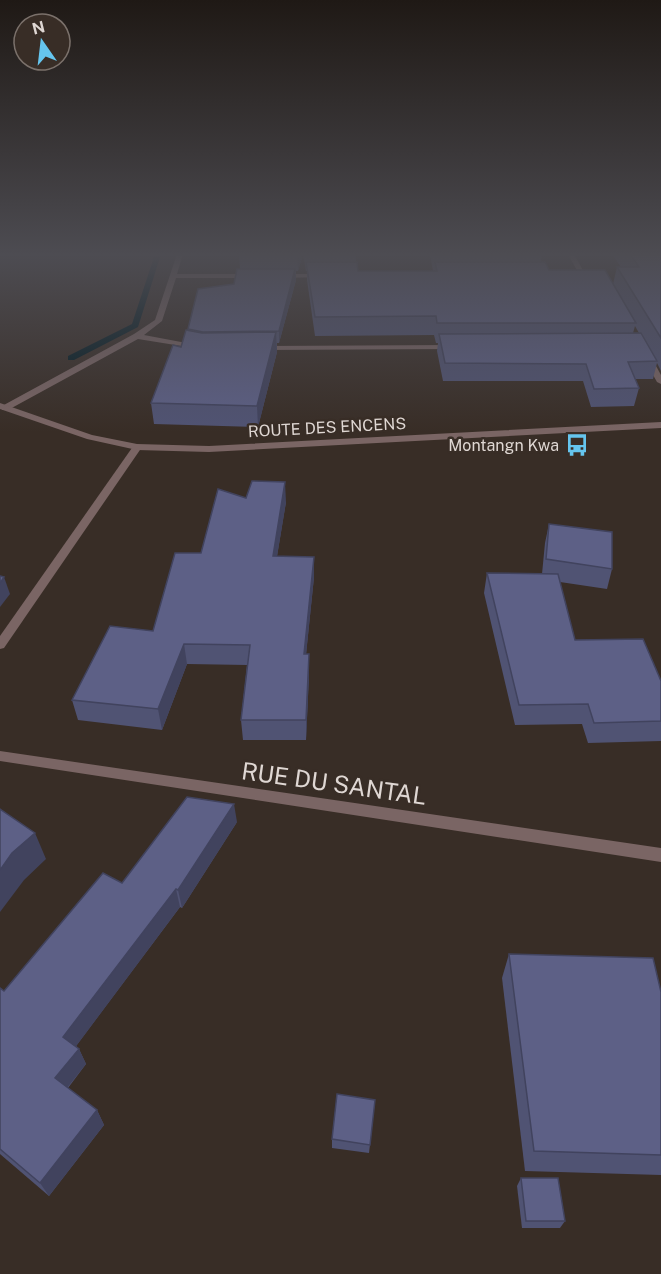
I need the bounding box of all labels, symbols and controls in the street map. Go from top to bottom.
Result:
north arrow [12,12,72,72]
text: N [30,17,47,39]
street label: ROUTE DES ENCENS [247,414,407,441]
bus stop icon: Montangn Kwa [564,432,590,458]
place label: Montangn Kwa [448,436,559,455]
street label: RUE DU SANTAL [240,756,428,810]

